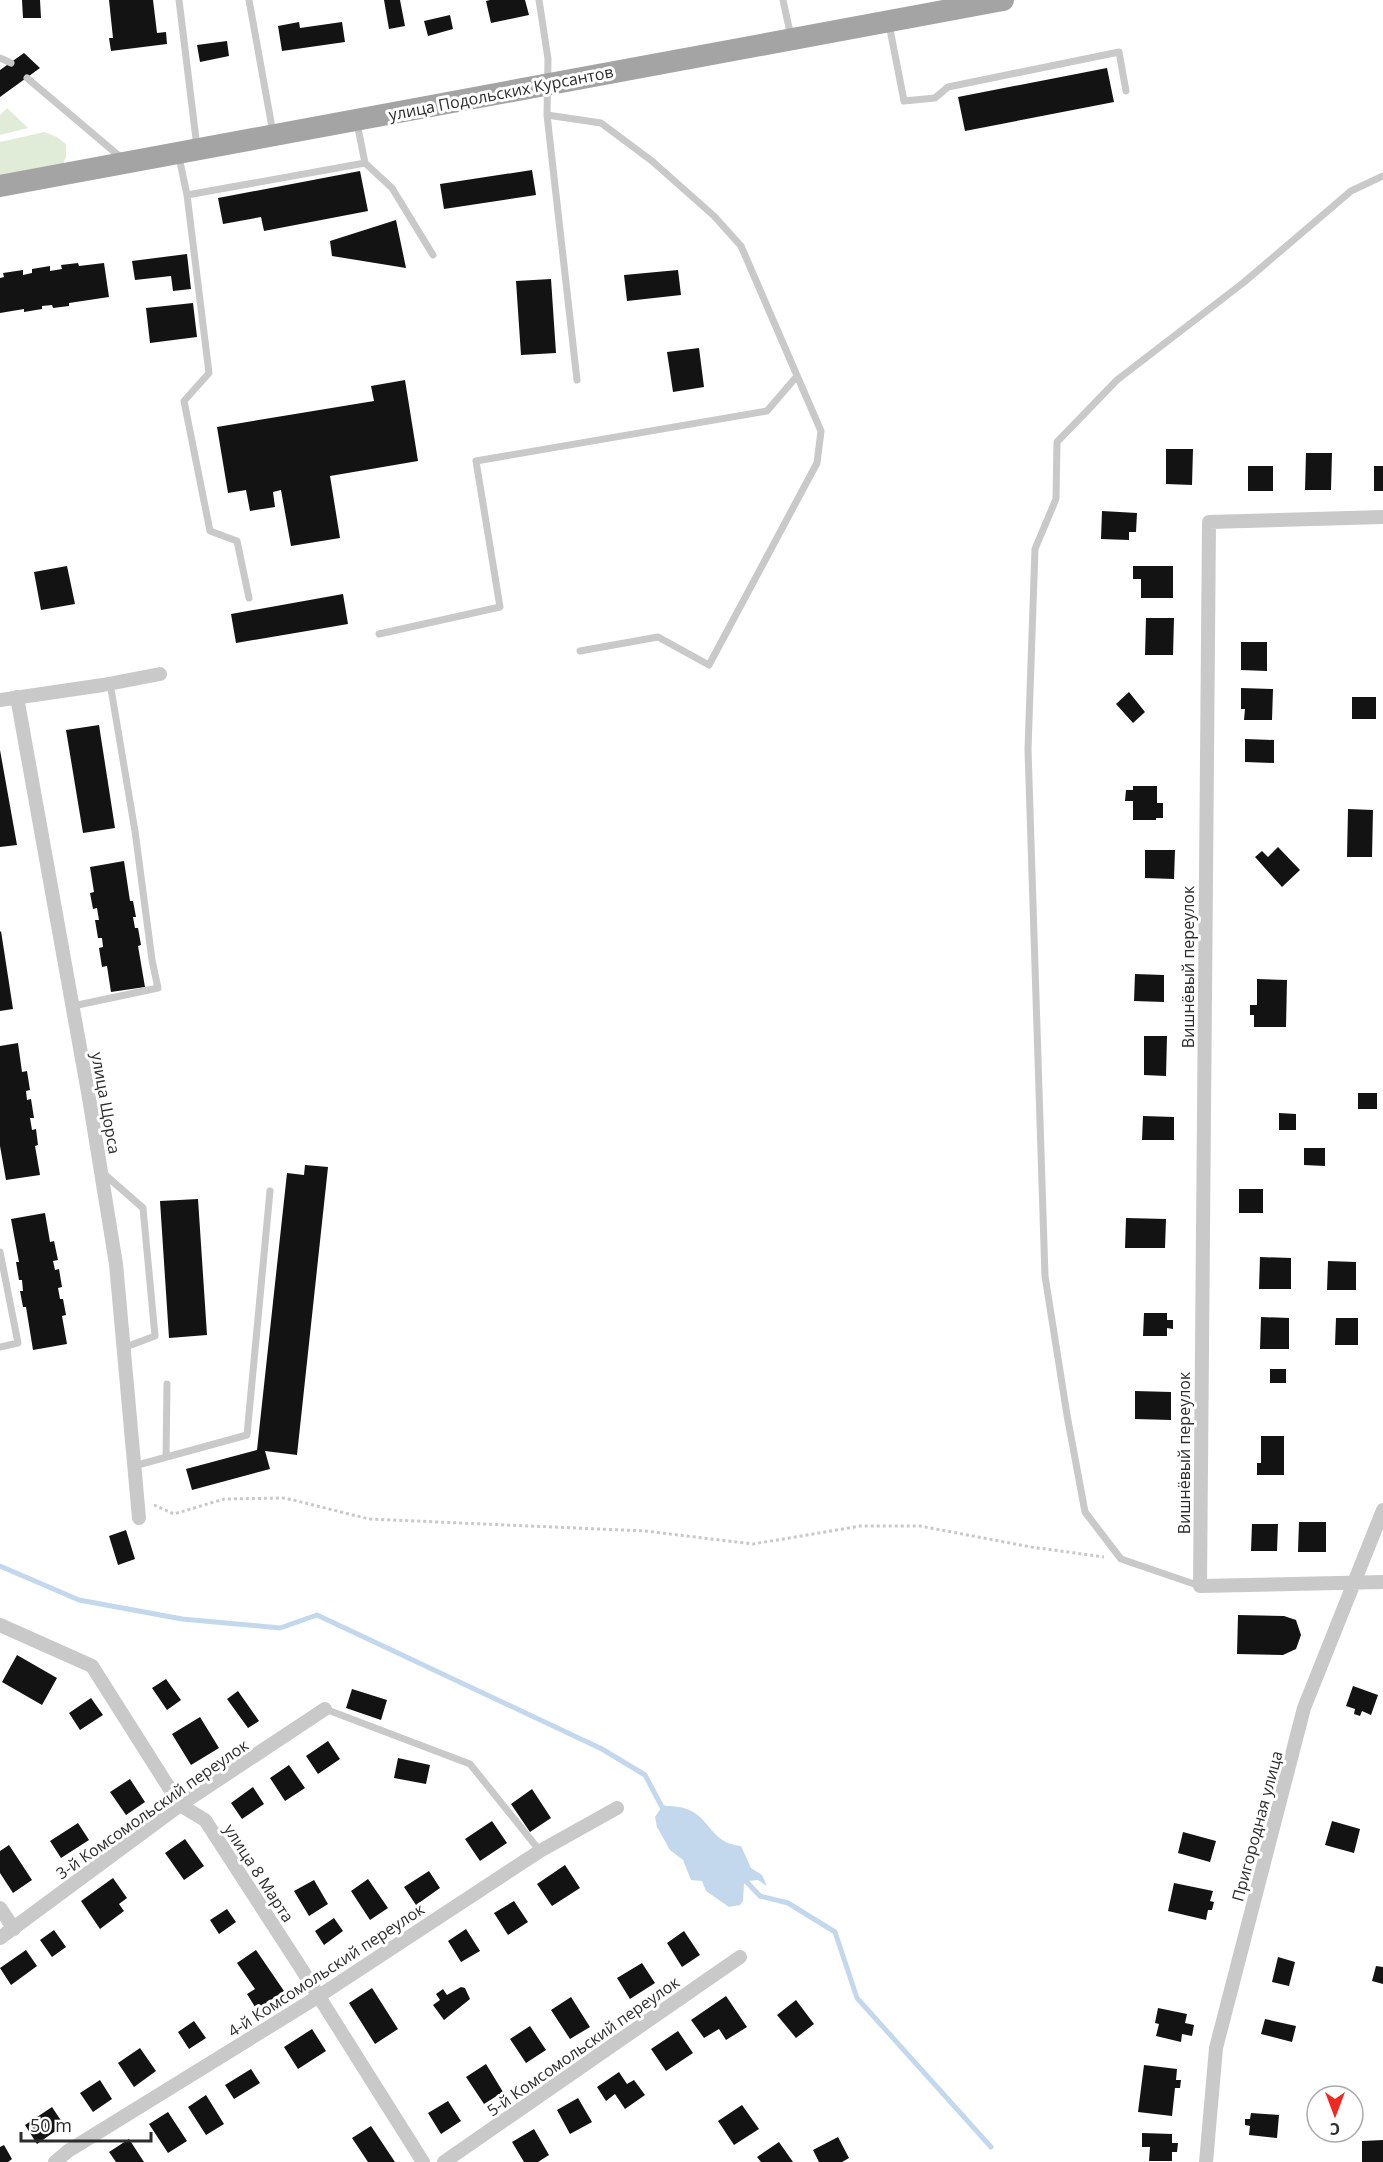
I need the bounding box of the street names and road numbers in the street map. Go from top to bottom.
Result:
street label: улица Подольских Курсантов [387,60,615,126]
street label: Вишнёвый переулок [1177,885,1199,1048]
street label: улица Щорса [86,1050,126,1156]
street label: Вишнёвый переулок [1173,1371,1195,1534]
street label: 3-й Комсомольский переулок [51,1734,253,1884]
street label: Пригородная улица [1226,1748,1288,1904]
street label: улица 8 Марта [219,1820,299,1926]
street label: 4-й Комсомольский переулок [223,1898,429,2042]
street label: 5-й Комсомольский переулок [482,1971,684,2121]

